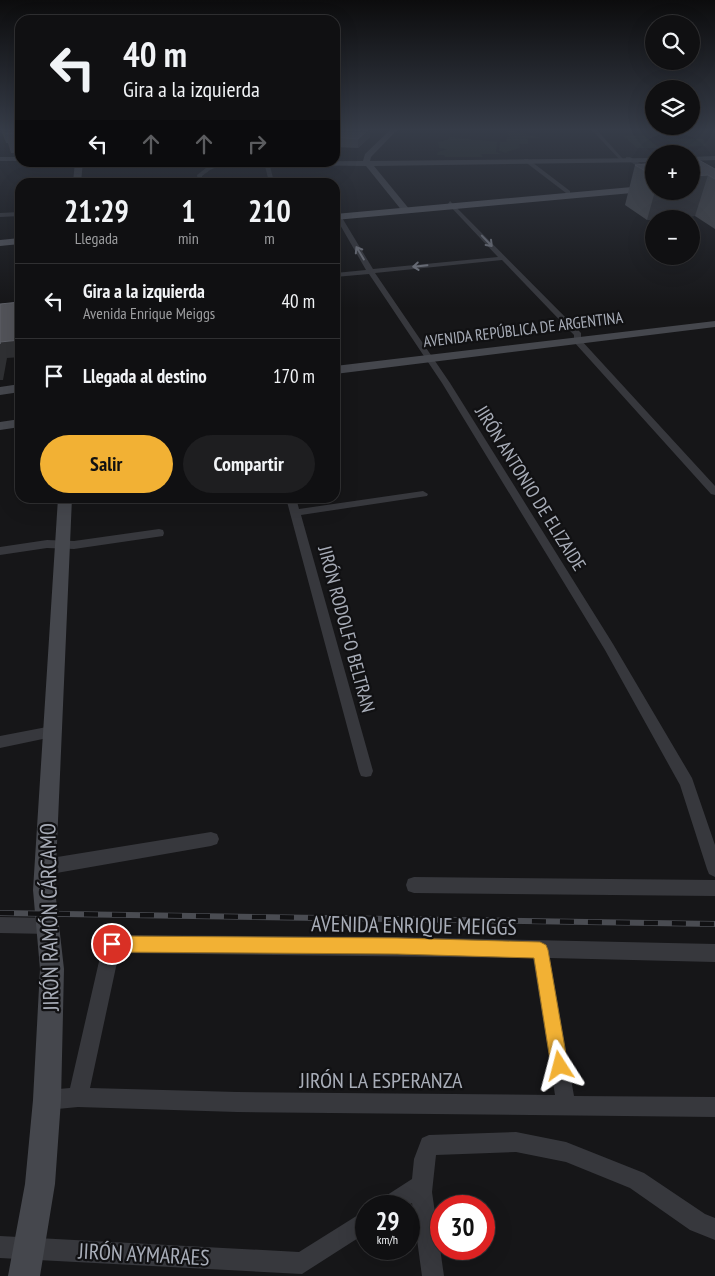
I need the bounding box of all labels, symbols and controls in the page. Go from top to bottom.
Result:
map controls [645,15,700,265]
button: search [645,15,700,70]
text: 40 m [123,31,187,77]
icon: left [40,35,105,100]
text: Gira a la izquierda [123,75,260,103]
button: layers [645,80,700,135]
icon: left [84,130,112,158]
icon: ahead [137,130,165,158]
icon: ahead [190,130,218,158]
icon: right [243,130,271,158]
button: + [645,145,700,200]
text: 21:29 [64,191,129,230]
text: 1 [181,191,196,230]
text: 210 [248,191,291,230]
button: − [645,210,700,265]
text: Llegada [75,228,118,248]
text: min [178,228,199,248]
text: m [264,228,275,248]
one-way arrow [481,235,493,247]
one-way arrow [355,247,365,261]
one-way arrow [413,262,429,271]
text: Gira a la izquierda [83,279,205,303]
icon: left [40,287,68,315]
text: 40 m [282,289,315,313]
text: Avenida Enrique Meiggs [83,303,215,323]
street label: AVENIDA REPÚBLICA DE ARGENTINA [422,307,624,351]
icon: arrive [40,362,68,390]
text: Llegada al destino [83,364,207,388]
text: 170 m [273,364,315,388]
street label: JIRÓN ANTONIO DE ELIZAIDE [470,400,592,575]
button: Salir [40,435,173,493]
button: Compartir [183,435,315,493]
street label: JIRÓN RODOLFO BELTRAN [313,542,381,715]
street label: JIRÓN RAMÓN CÁRCAMO [33,823,65,1012]
street label: AVENIDA ENRIQUE MEIGGS [311,909,517,941]
pin [91,923,133,965]
icon: arrive [98,930,126,958]
position arrow [533,1039,585,1091]
street label: JIRÓN LA ESPERANZA [299,1066,463,1094]
speed limit sign: 30 [430,1195,495,1260]
text: 29 [376,1205,399,1237]
text: km/h [377,1232,398,1247]
street label: JIRÓN AYMARAES [77,1237,210,1271]

